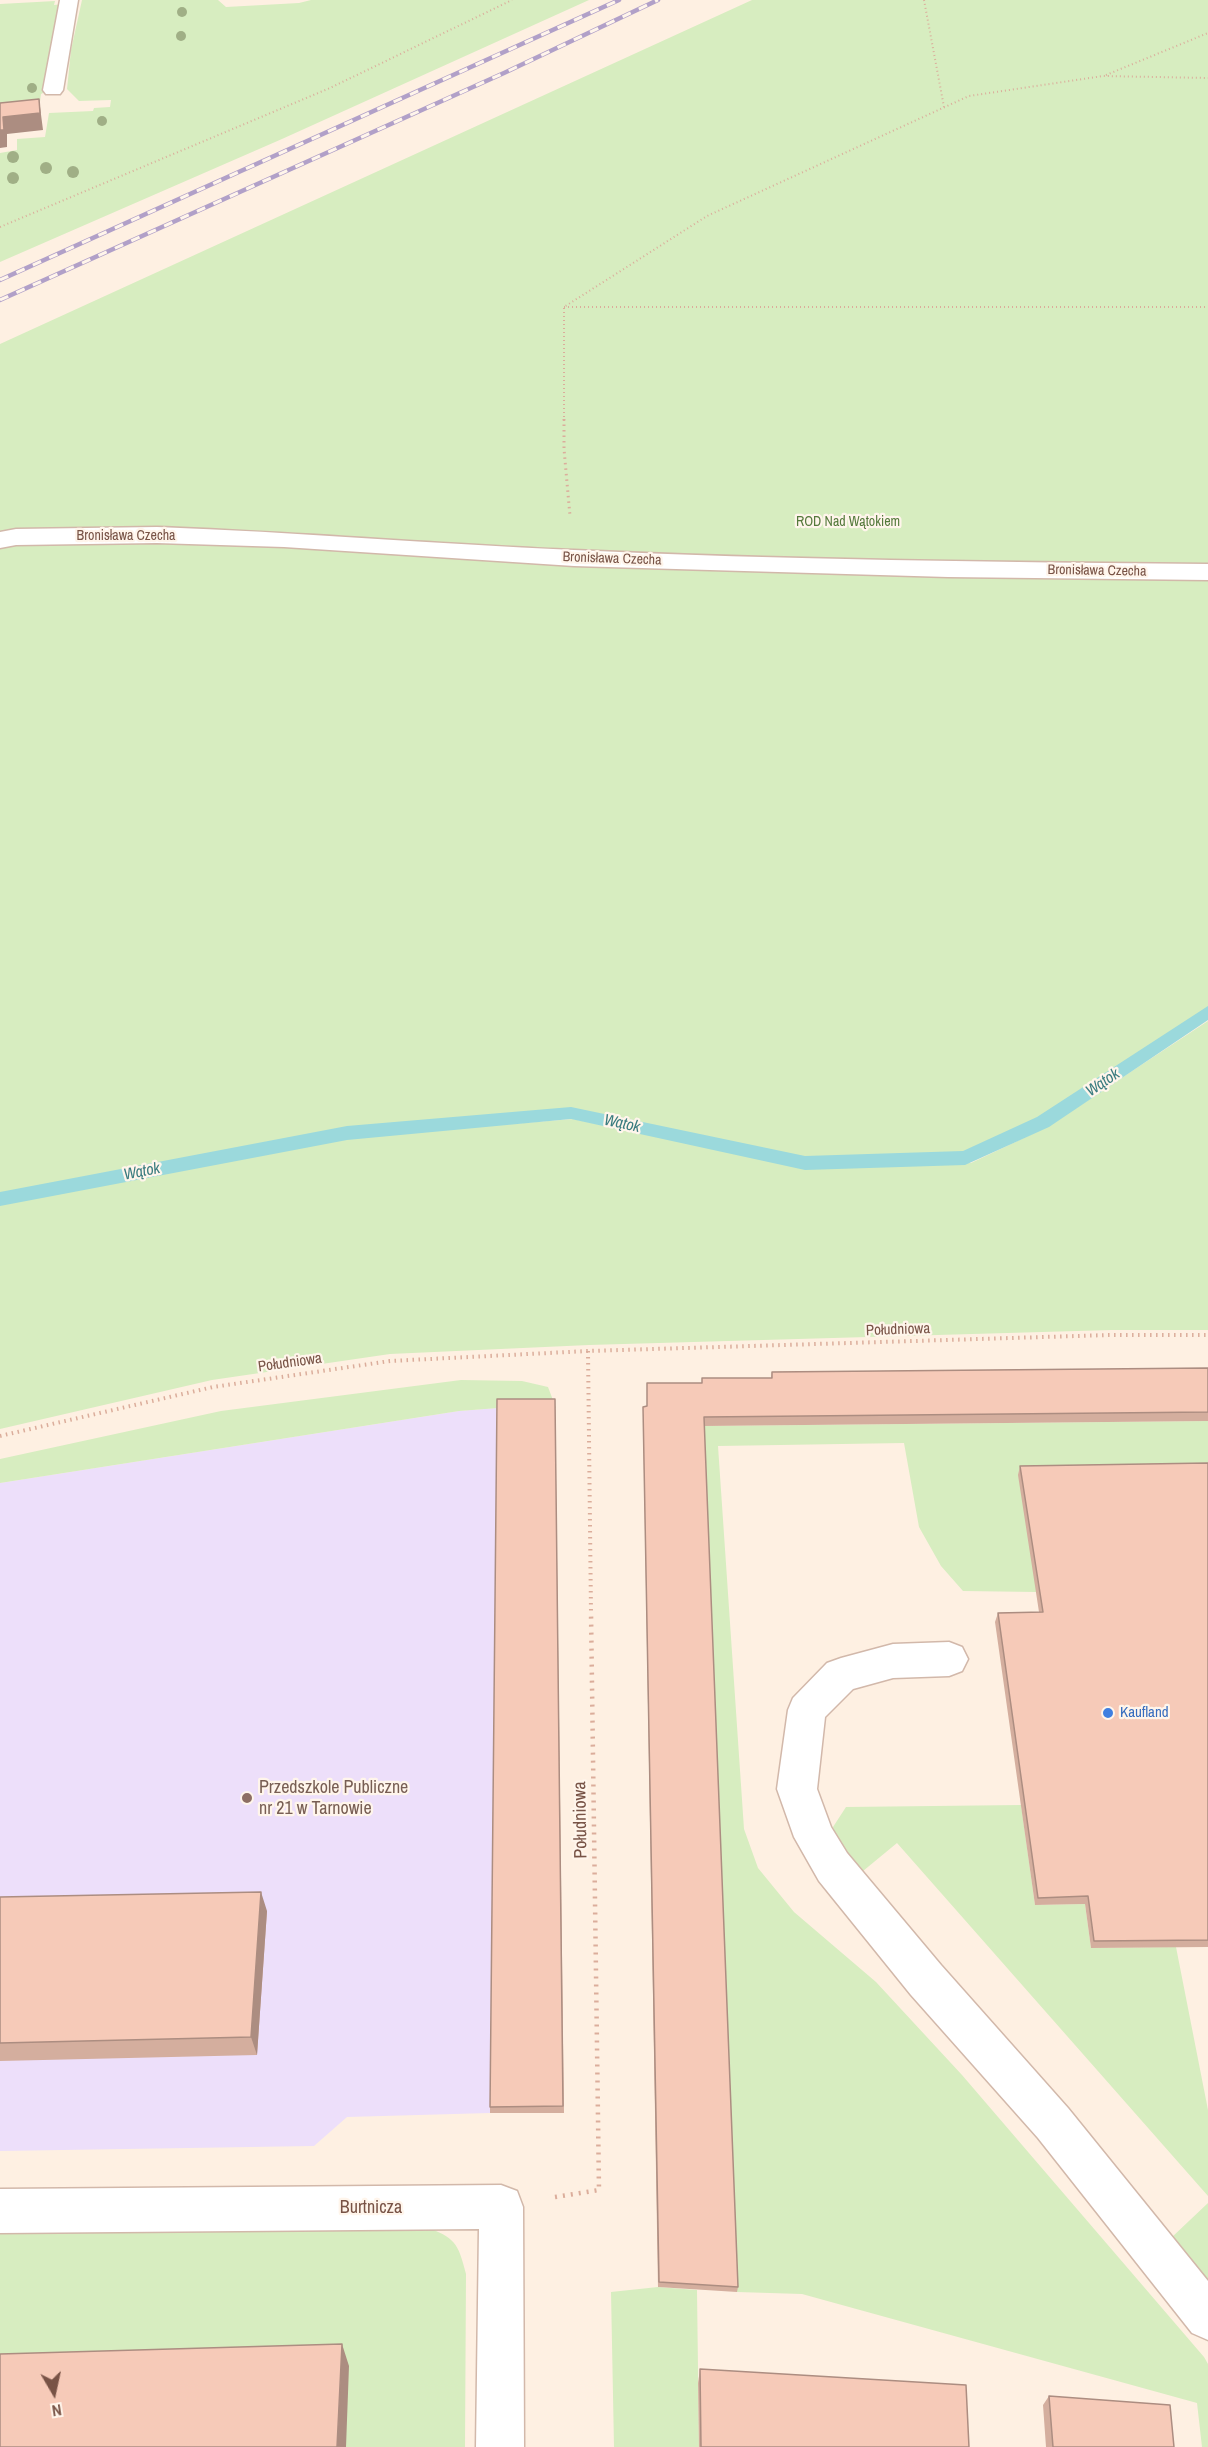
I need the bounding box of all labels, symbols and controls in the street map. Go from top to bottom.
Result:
park label: ROD Nad Wątokiem [796,514,900,530]
street label: Bronisława Czecha [77,528,175,544]
street label: Bronisława Czecha [562,549,662,569]
street label: Bronisława Czecha [1047,562,1147,580]
water label: Wątok [1082,1065,1124,1101]
water label: Wątok [602,1111,642,1137]
water label: Wątok [122,1159,162,1185]
street label: Południowa [866,1320,930,1340]
street label: Południowa [257,1350,323,1376]
place label: Kaufland [1120,1704,1169,1722]
marker: Kaufland [1101,1706,1115,1720]
place label: Przedszkole Publiczne nr 21 w Tarnowie [259,1777,408,1820]
street label: Południowa [570,1781,592,1859]
marker: Przedszkole Publiczne nr 21 w Tarnowie [240,1791,254,1805]
street label: Burtnicza [340,2197,402,2219]
north arrow [24,2363,84,2423]
text: N [50,2399,63,2422]

